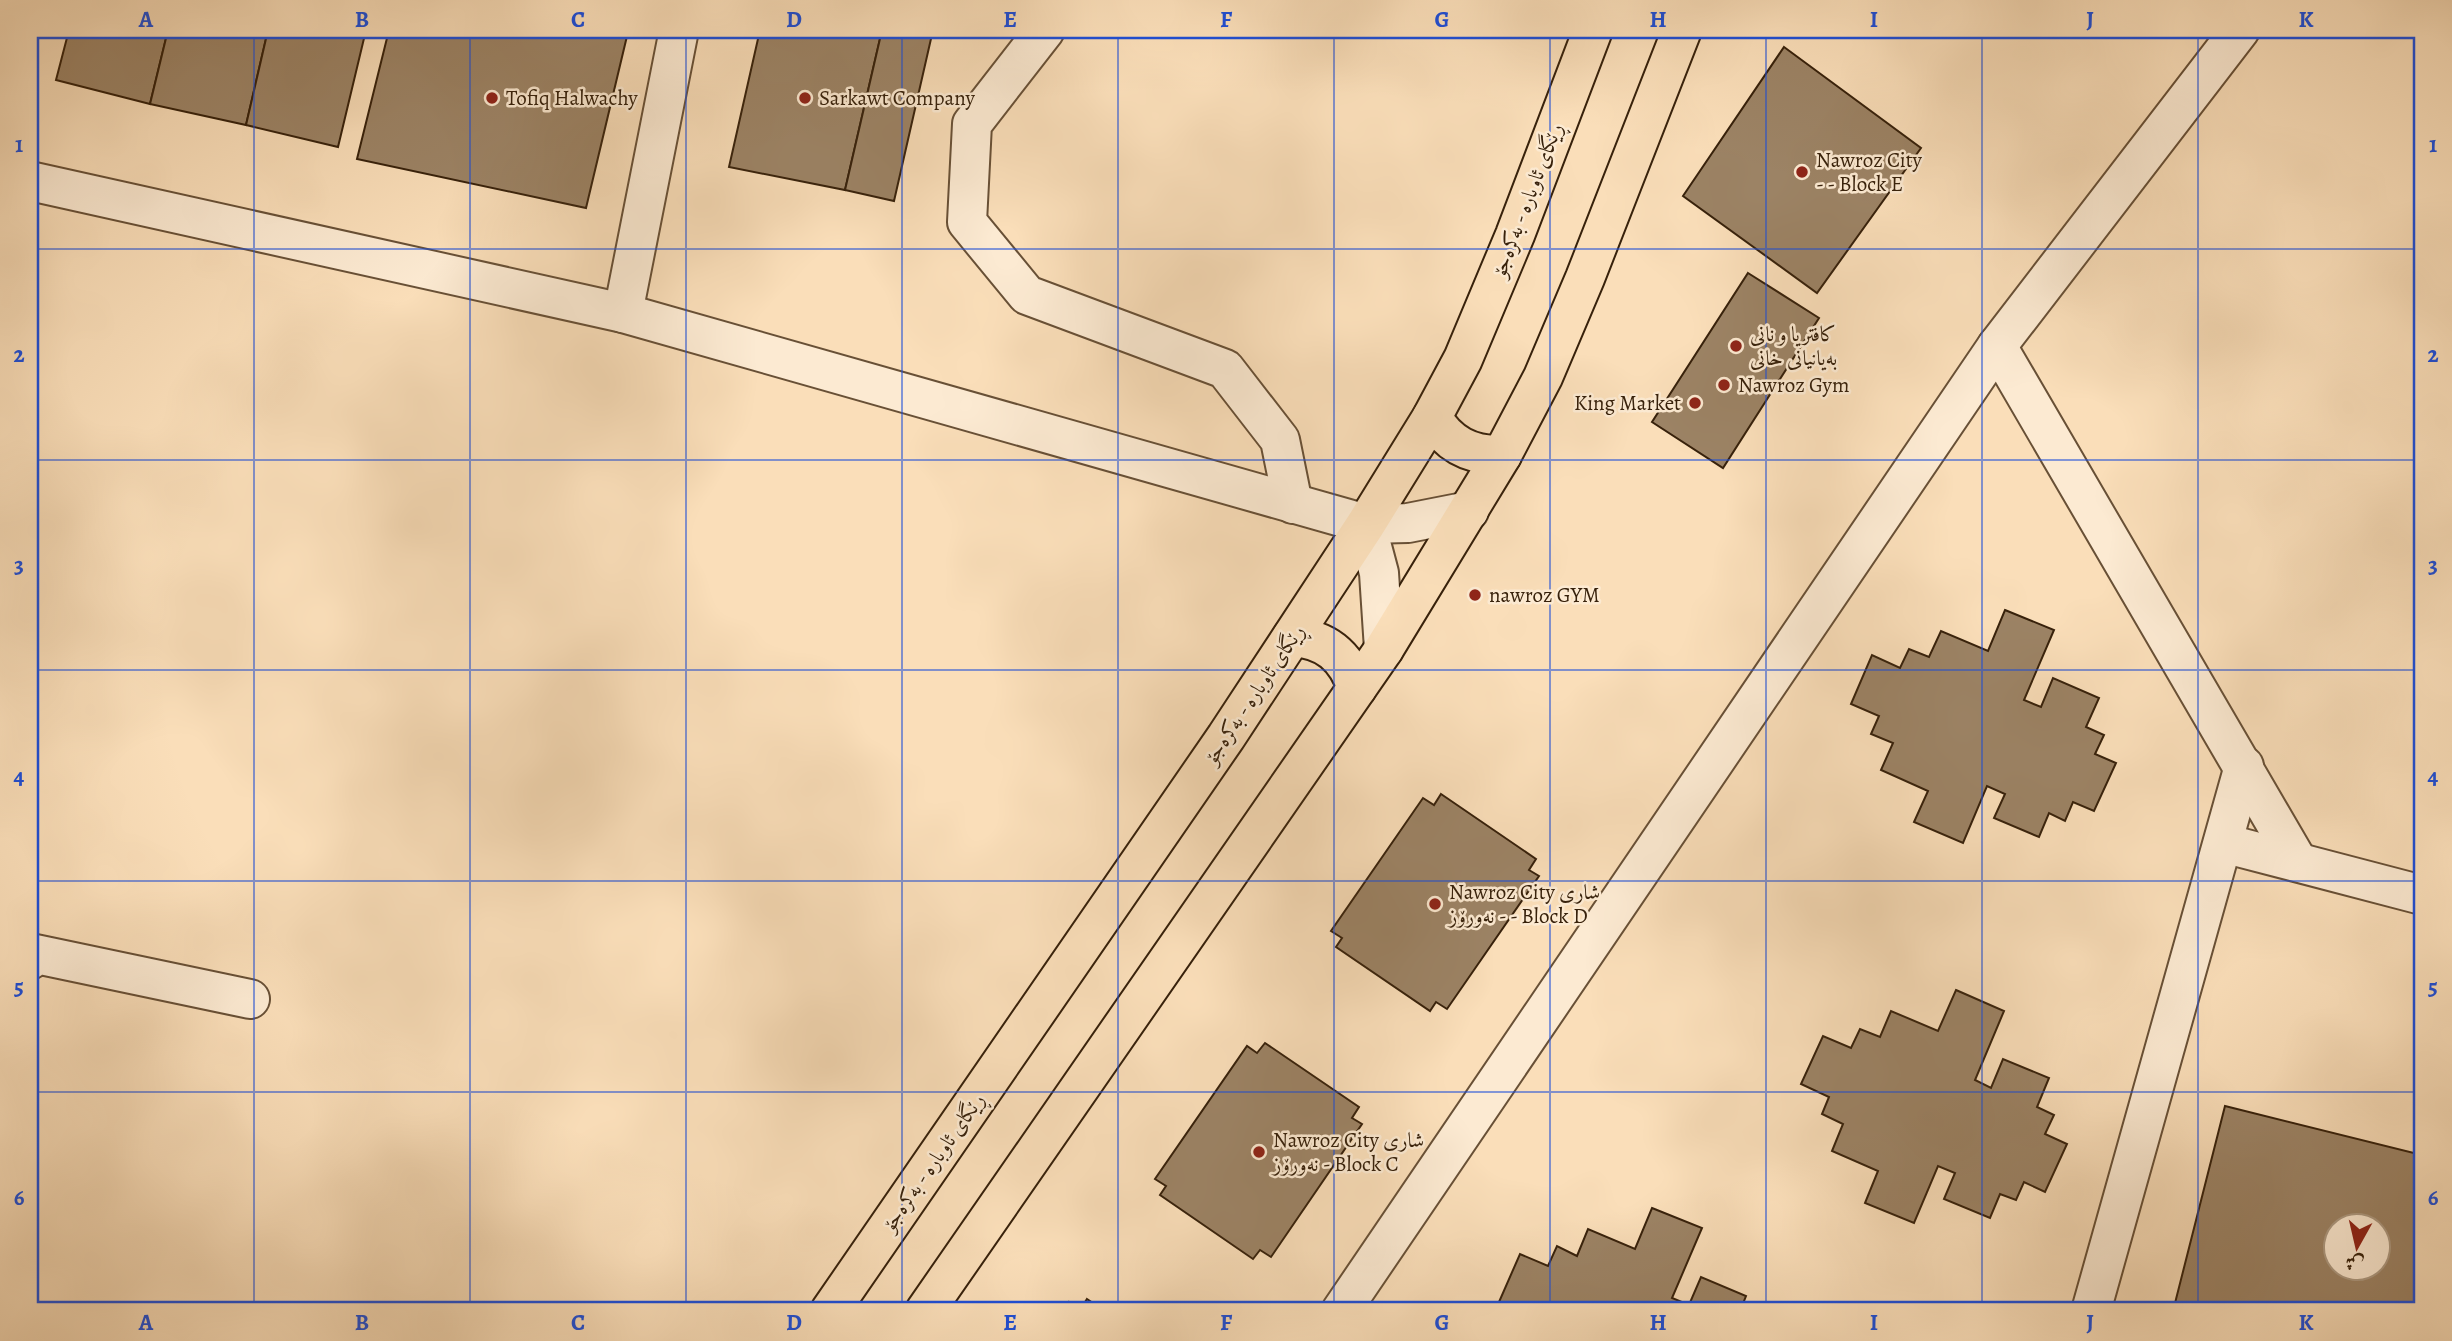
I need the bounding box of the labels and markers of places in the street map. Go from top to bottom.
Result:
place label: Tofiq Halwachy [506,84,638,112]
place label: Sarkawt Company [819,84,975,112]
marker: Tofiq Halwachy [484,90,500,106]
marker: Sarkawt Company [797,90,813,106]
place label: Nawroz City - - Block E [1816,146,1923,198]
marker: Nawroz City - - Block E [1794,164,1810,180]
place label: کافتریا و نانی بەیانیانی خانی [1750,320,1837,372]
marker: کافتریا و نانی بەیانیانی خانی [1728,338,1744,354]
place label: Nawroz Gym [1738,371,1849,399]
marker: Nawroz Gym [1716,377,1732,393]
place label: King Market [1574,389,1681,417]
marker: King Market [1687,395,1703,411]
place label: nawroz GYM [1489,581,1600,609]
marker: nawroz GYM [1467,587,1483,603]
place label: Nawroz City شاری نەورۆز - - Block D [1447,878,1600,930]
marker: Nawroz City شاری نەورۆز - - Block D [1427,896,1443,912]
place label: Nawroz City شاری نەورۆز - Block C [1271,1126,1424,1178]
marker: Nawroz City شاری نەورۆز - Block C [1251,1144,1267,1160]

